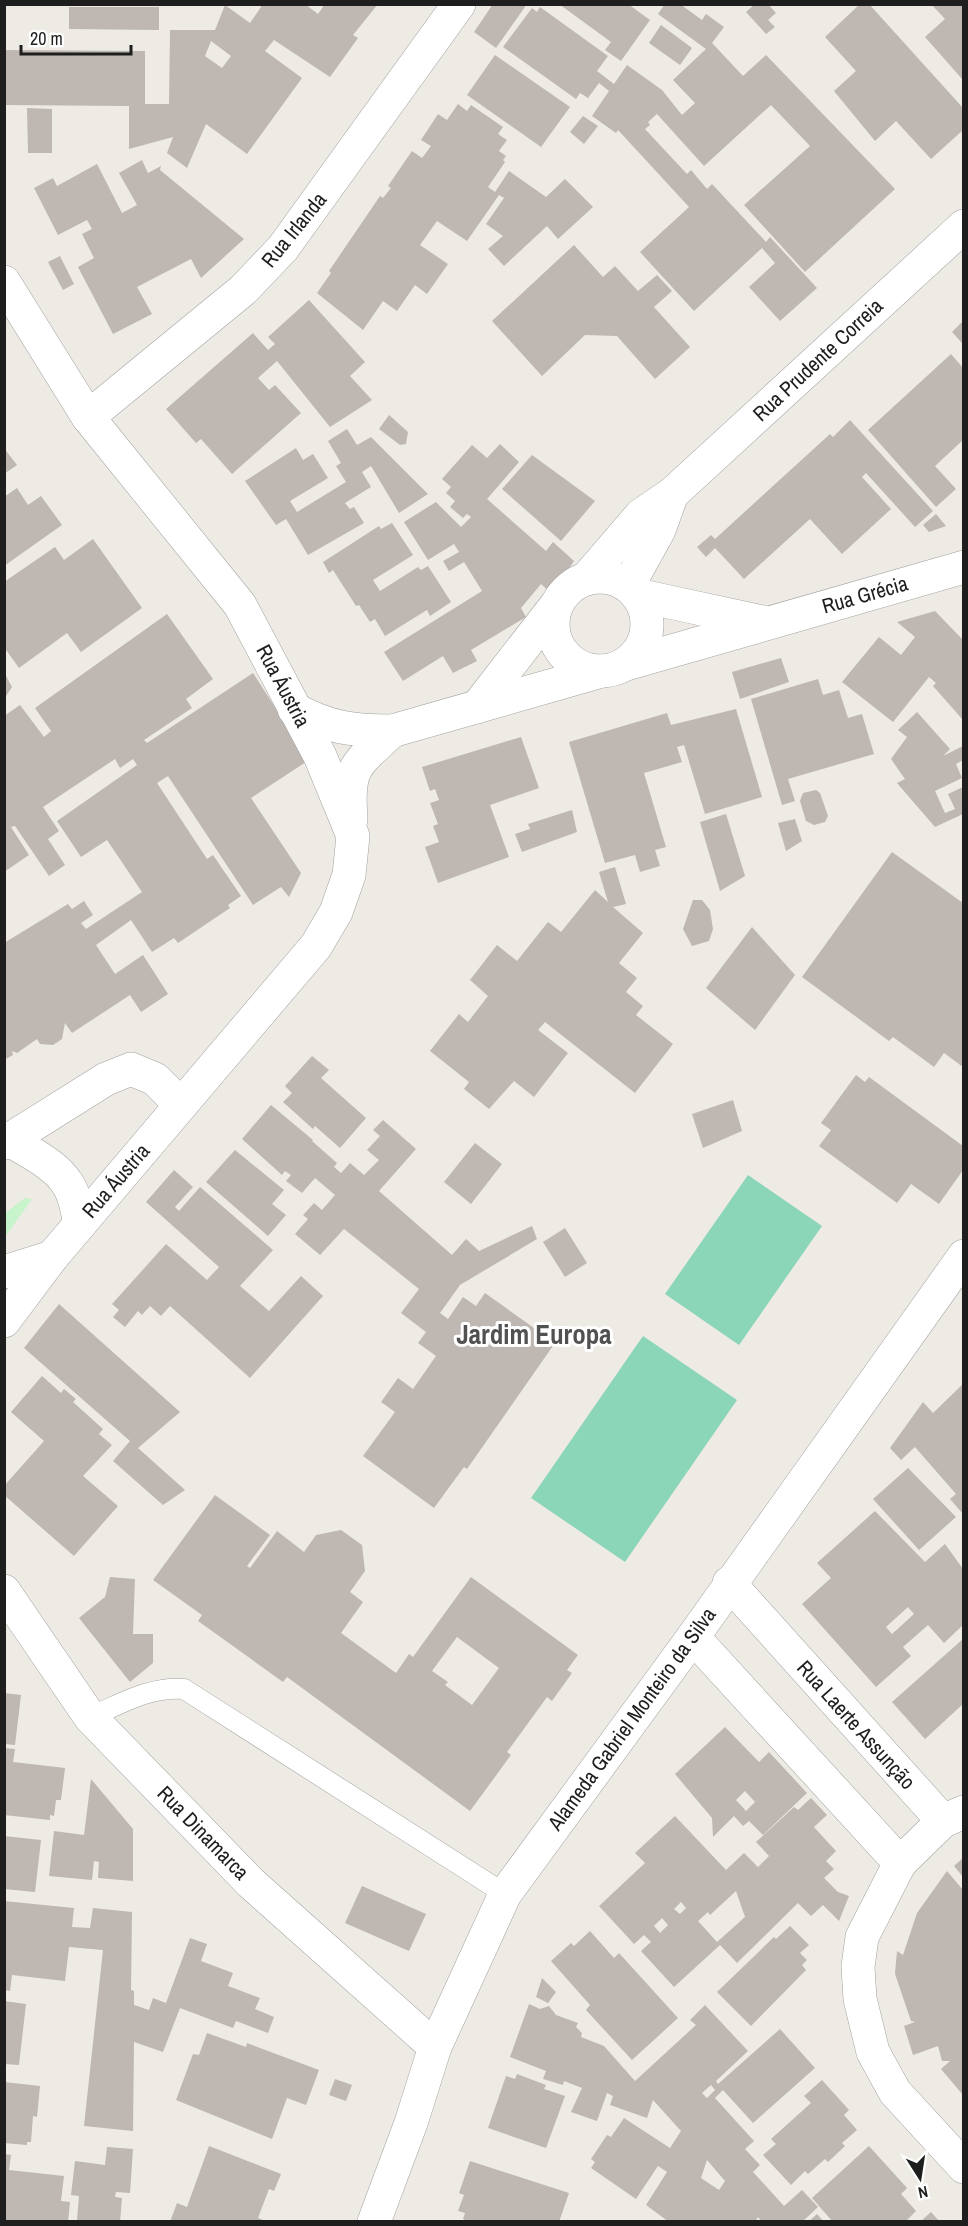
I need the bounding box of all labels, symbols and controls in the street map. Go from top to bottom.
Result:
scale bar [21,18,130,56]
text: 20 m [30,26,63,51]
street label: Rua Irlanda [254,186,333,273]
street label: Rua Prudente Correia [746,291,889,428]
street label: Rua Grécia [819,568,912,621]
street label: Rua Áustria [250,639,318,733]
street label: Rua Áustria [75,1137,156,1224]
district label: Jardim Europa [456,1316,612,1352]
street label: Alameda Gabriel Monteiro da Silva [540,1601,723,1837]
street label: Rua Laerte Assunção [791,1654,922,1796]
street label: Rua Dinamarca [151,1779,256,1886]
north arrow [890,2148,950,2208]
text: N [916,2181,930,2204]

